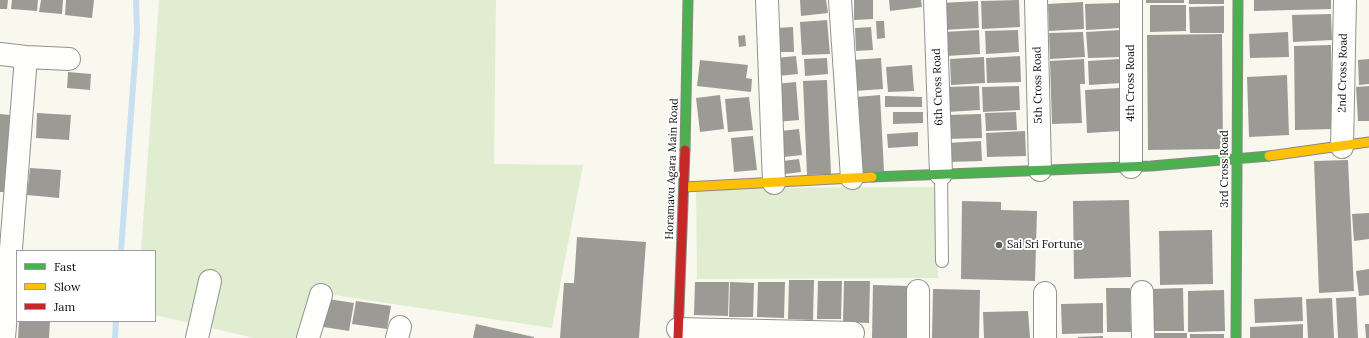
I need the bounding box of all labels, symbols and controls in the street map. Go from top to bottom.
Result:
street label: 2nd Cross Road [1336,33,1350,113]
street label: 4th Cross Road [1124,44,1138,122]
street label: 5th Cross Road [1031,46,1045,124]
street label: 6th Cross Road [930,48,946,126]
street label: Horamavu Agara Main Road [663,98,681,240]
street label: 3rd Cross Road [1218,130,1232,208]
place label: Sai Sri Fortune [1007,238,1082,252]
marker: Sai Sri Fortune [994,240,1004,250]
legend [16,250,156,322]
text: Fast [54,259,77,274]
text: Slow [54,279,81,294]
text: Jam [54,299,75,314]

